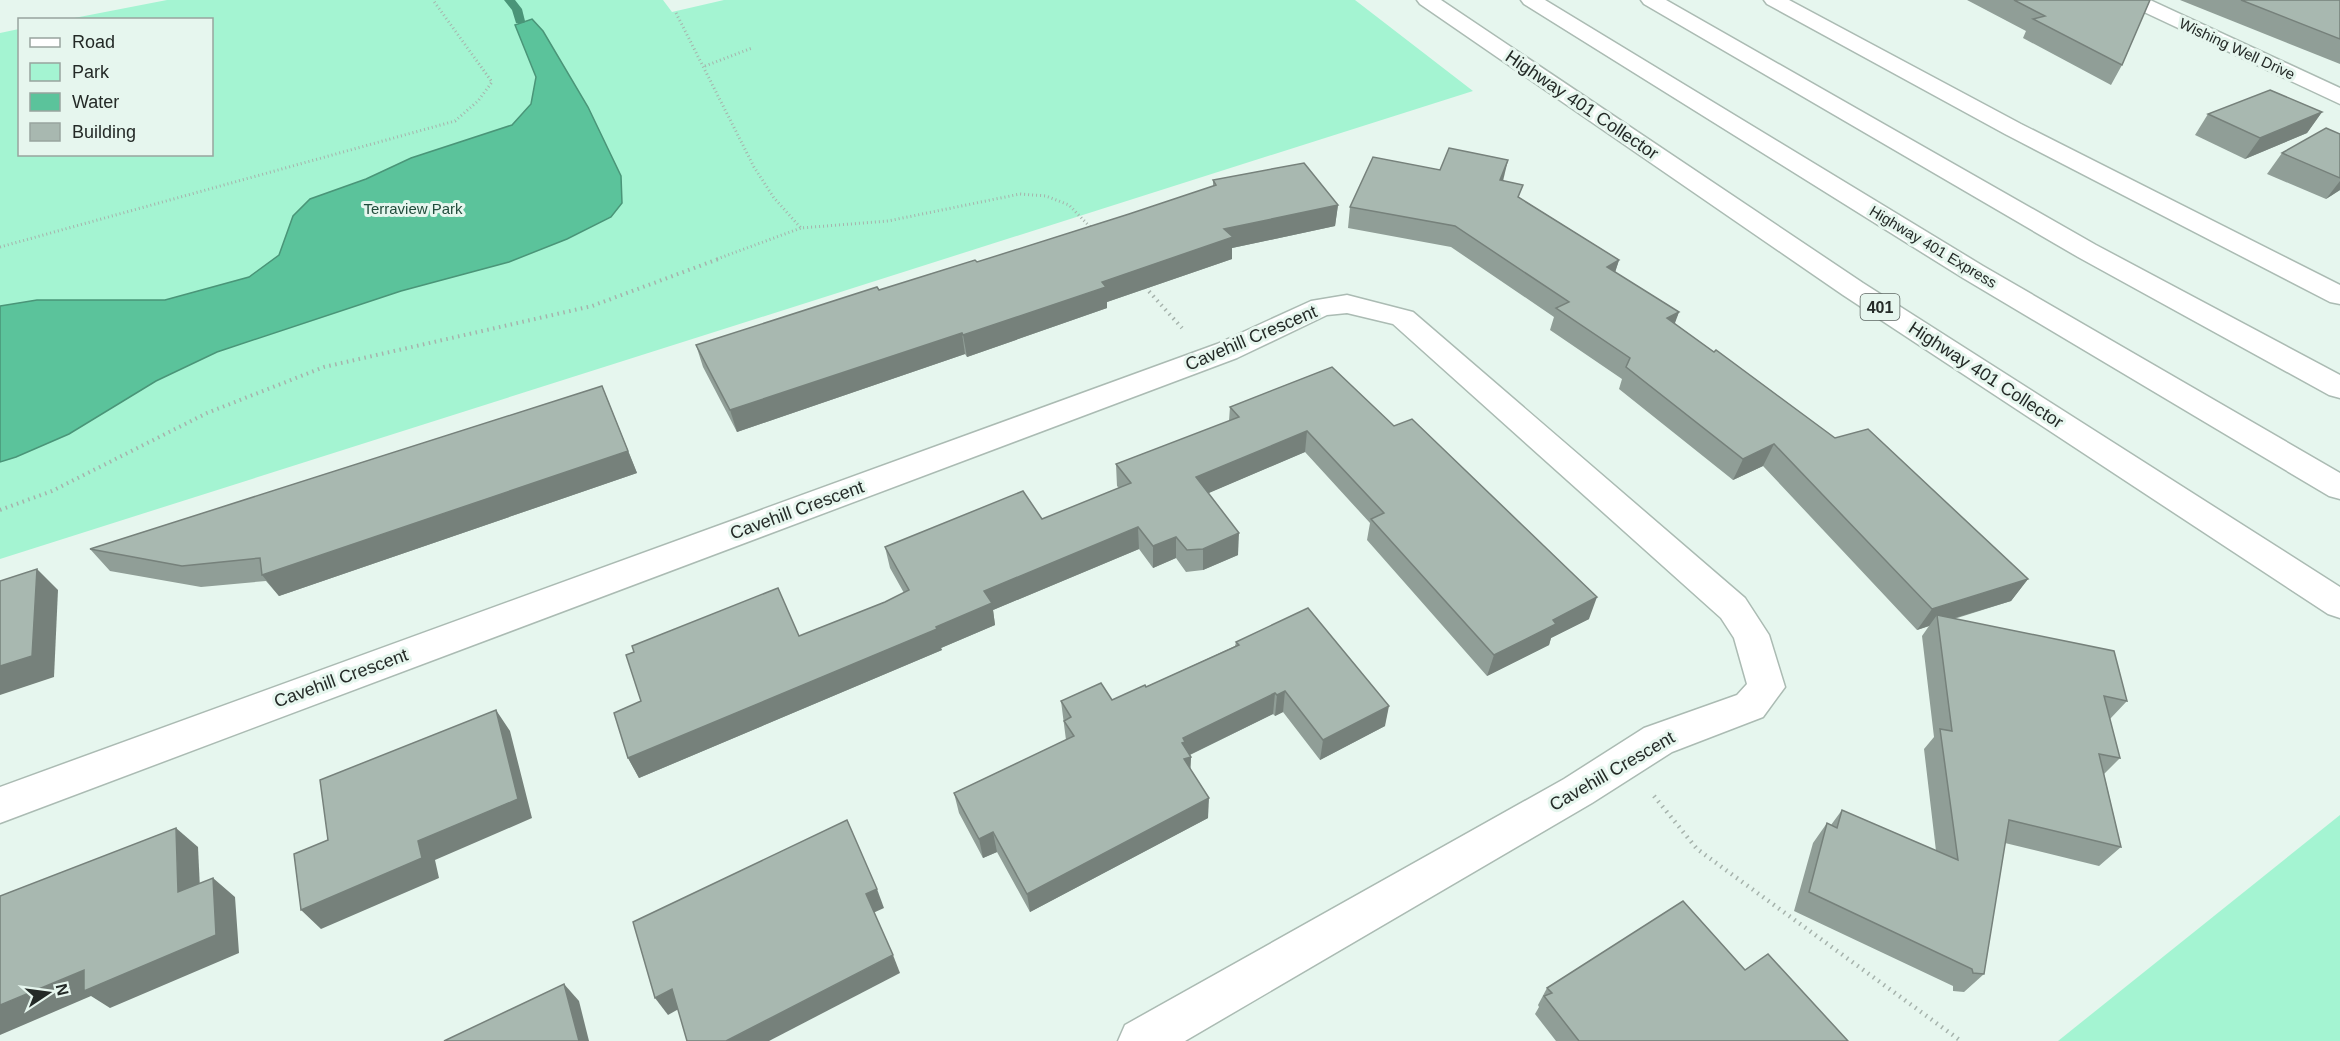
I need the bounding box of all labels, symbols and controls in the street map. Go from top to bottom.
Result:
street label: Wishing Well Drive [2177,14,2298,83]
legend [18,18,213,156]
text: Road [72,32,115,52]
street label: Highway 401 Collector [1502,46,1662,164]
text: Park [72,62,110,82]
text: Water [72,92,119,112]
text: Building [72,122,136,142]
park label: Terraview Park [363,200,463,217]
street label: Highway 401 Express [1867,202,2000,291]
road number: 401 [1860,294,1900,320]
street label: Cavehill Crescent [1182,301,1320,375]
street label: Highway 401 Collector [1905,318,2067,432]
street label: Cavehill Crescent [727,476,867,544]
street label: Cavehill Crescent [271,644,411,712]
street label: Cavehill Crescent [1546,727,1678,815]
north arrow [18,963,78,1023]
text: N [53,982,72,997]

